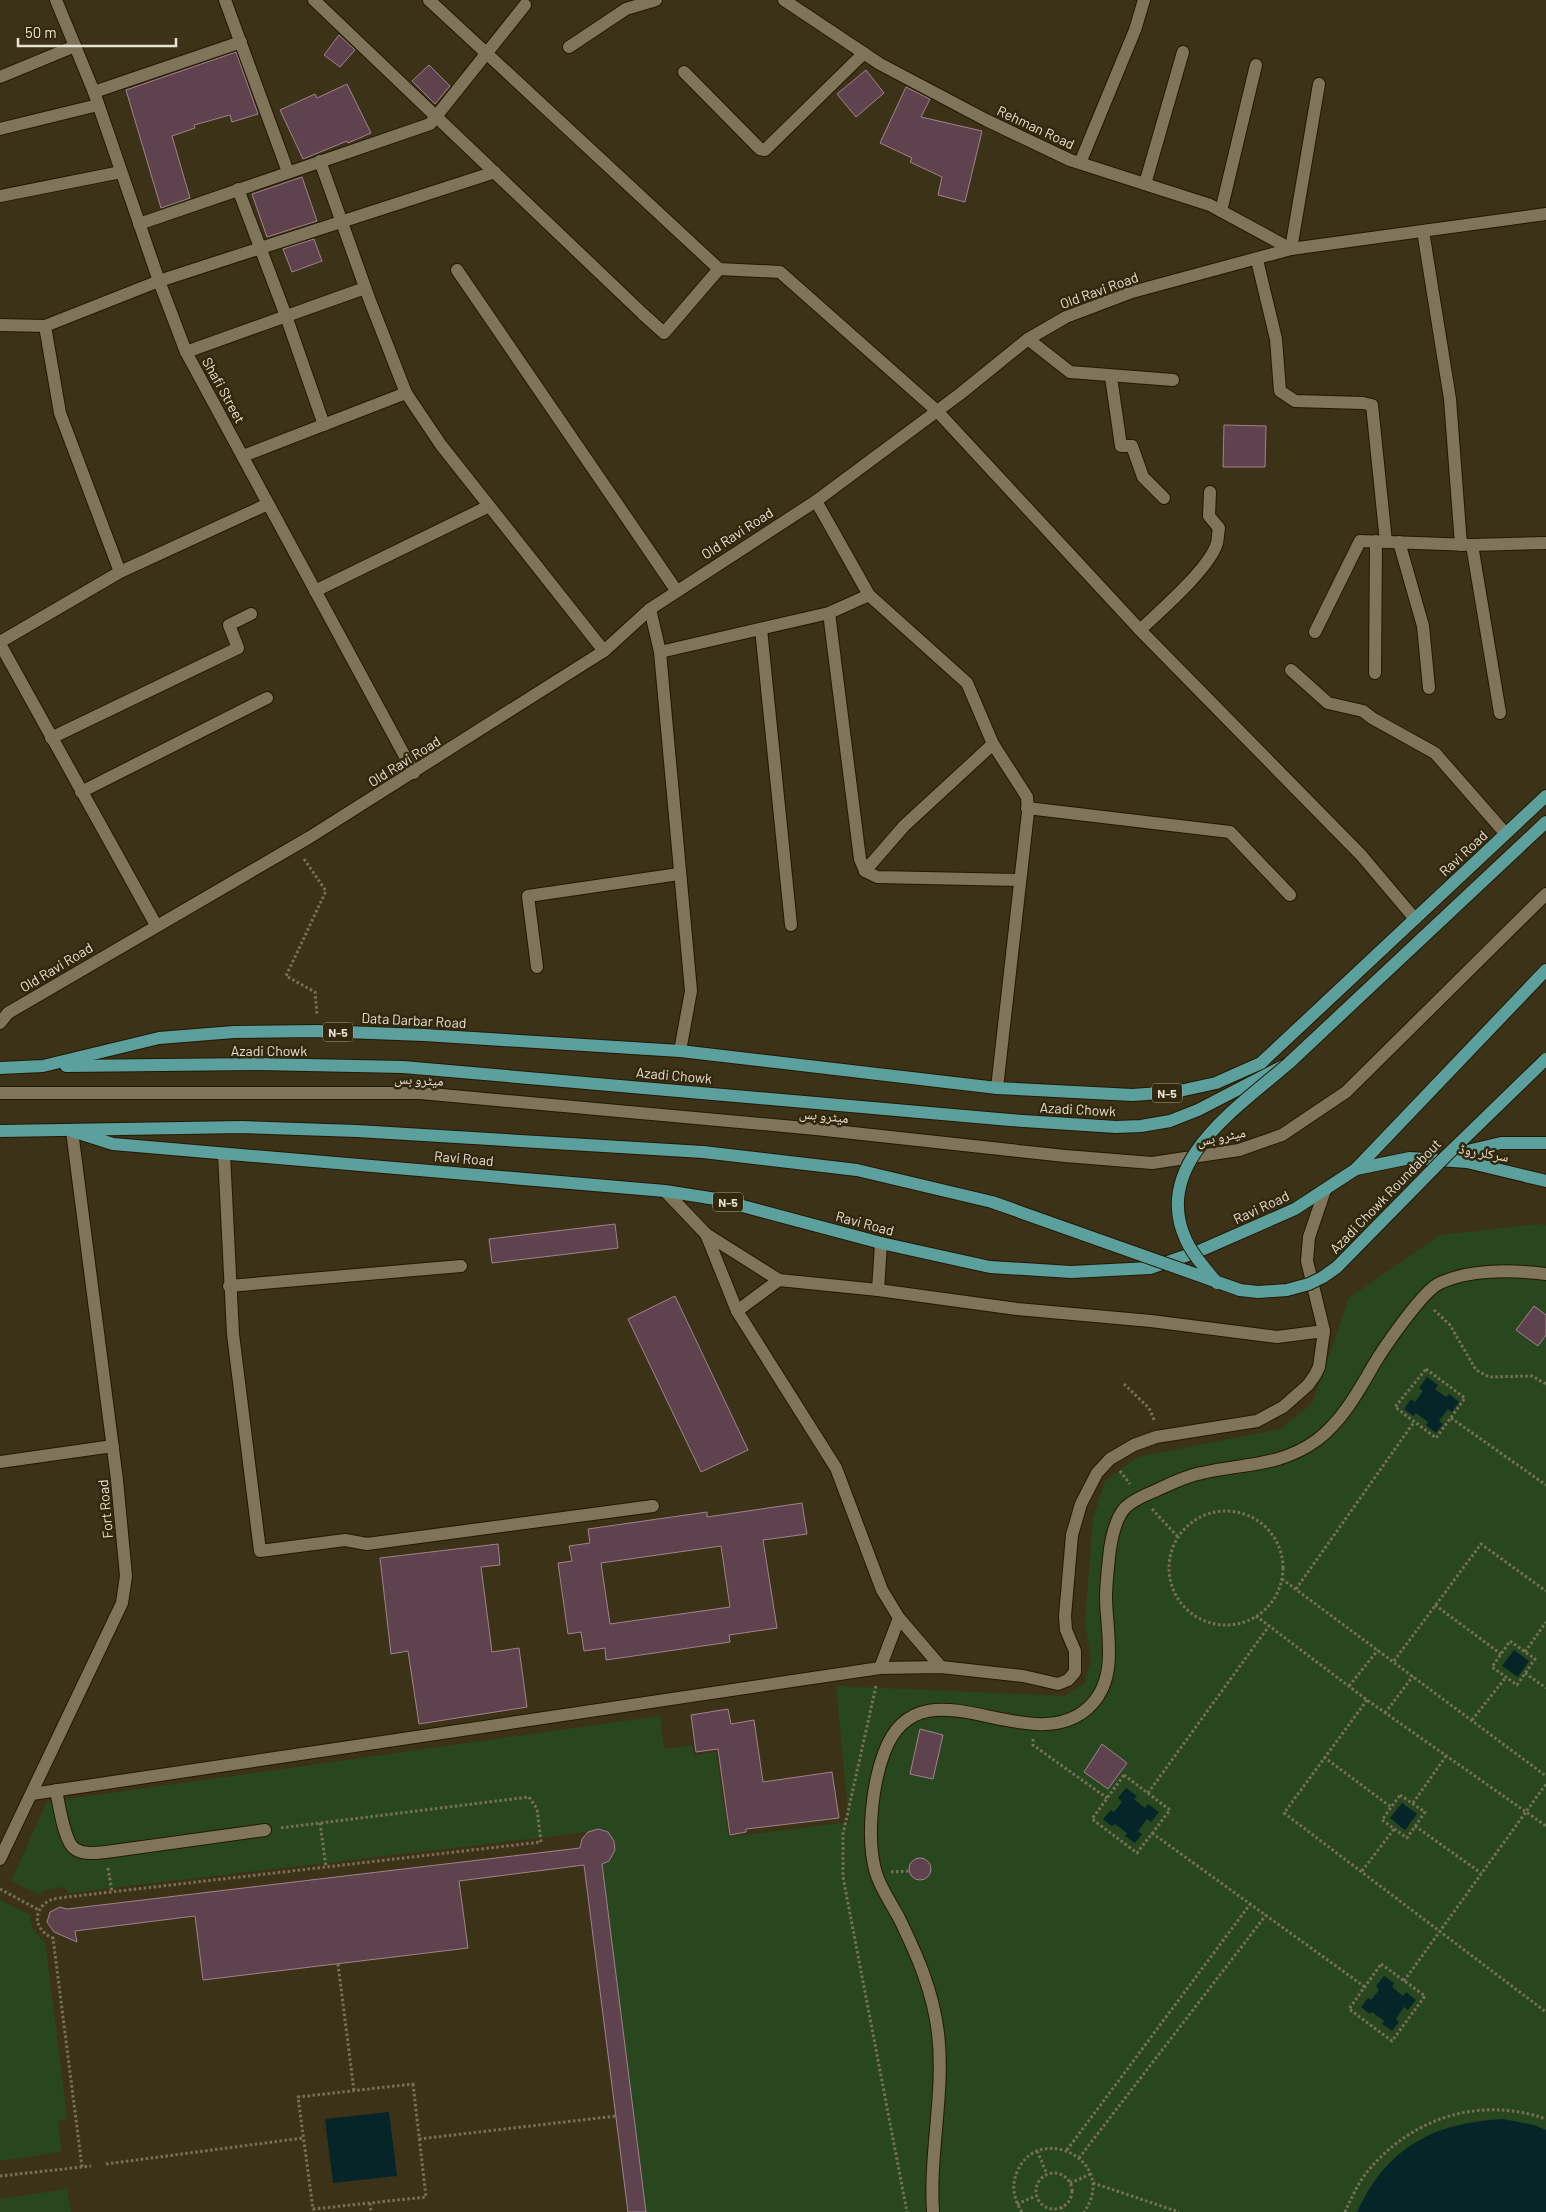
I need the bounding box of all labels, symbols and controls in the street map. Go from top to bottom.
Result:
scale bar [18,15,175,47]
text: 50 m [25,23,57,41]
street label: Rehman Road [995,102,1077,152]
street label: Old Ravi Road [1058,268,1140,312]
street label: Shafi Street [199,354,249,426]
street label: Old Ravi Road [698,504,776,562]
street label: Old Ravi Road [365,732,443,790]
street label: Ravi Road [1435,826,1491,880]
street label: Old Ravi Road [16,939,96,995]
street label: Data Darbar Road [361,1009,467,1031]
road number: N-5 [323,1022,353,1042]
street label: Azadi Chowk [231,1042,307,1059]
street label: Azadi Chowk [635,1063,713,1087]
street label: میٹرو بس [394,1069,444,1090]
road number: N-5 [1152,1084,1182,1102]
street label: Azadi Chowk [1039,1099,1117,1119]
street label: میٹرو بس [798,1104,850,1127]
street label: میٹرو بس [1195,1123,1247,1150]
street label: Azadi Chowk Roundabout [1326,1135,1444,1257]
street label: سرکلر روڈ [1458,1139,1510,1166]
street label: Ravi Road [434,1147,494,1169]
street label: Ravi Road [1230,1187,1292,1227]
road number: N-5 [713,1192,743,1212]
street label: Ravi Road [834,1207,896,1239]
street label: Fort Road [94,1479,116,1539]

